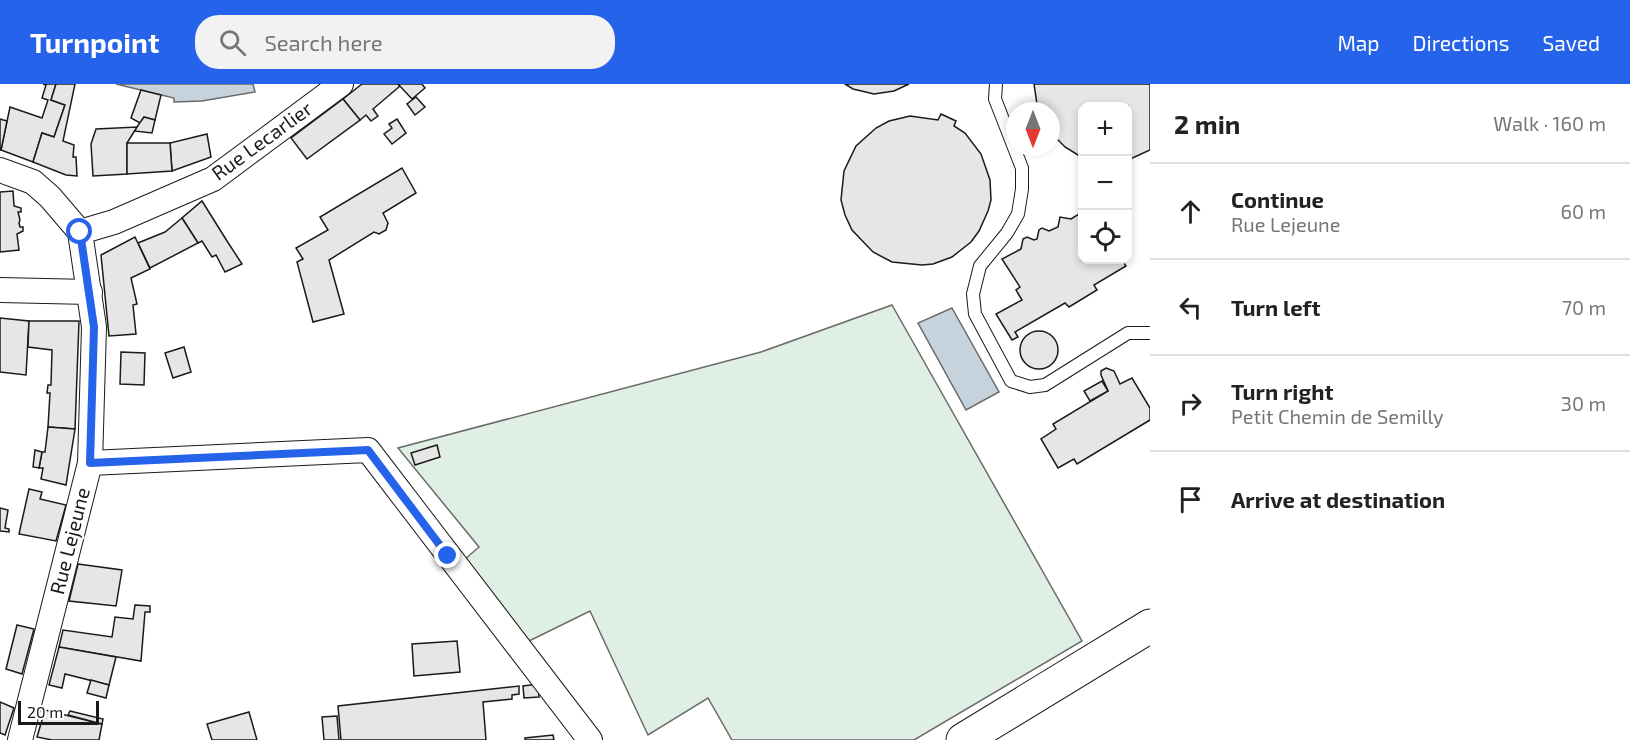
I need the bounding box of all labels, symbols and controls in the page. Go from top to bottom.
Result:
search box [195,15,615,69]
text: Turnpoint [30,25,159,59]
icon: search [216,26,249,59]
text: Search here [264,29,383,55]
text: Map [1337,30,1380,55]
text: Directions [1413,30,1509,55]
text: Saved [1542,30,1600,55]
street label: Rue Lecarlier [206,96,316,185]
north arrow [1006,102,1060,156]
map controls [1078,102,1132,264]
button: + [1078,102,1132,156]
text: 2 min [1174,108,1240,139]
text: Walk · 160 m [1493,111,1606,135]
button: − [1078,156,1132,210]
text: Continue [1231,186,1324,212]
icon: ahead [1174,195,1207,228]
text: 60 m [1561,199,1606,223]
button: locate [1078,210,1132,264]
text: Rue Lejeune [1231,212,1340,236]
route start [66,218,92,244]
icon: left [1174,291,1207,324]
text: Turn left [1231,294,1320,320]
text: 70 m [1562,295,1606,319]
text: Turn right [1231,378,1333,404]
icon: right [1174,387,1207,420]
text: 30 m [1561,391,1606,415]
text: Petit Chemin de Semilly [1231,404,1444,428]
icon: arrive [1174,483,1207,516]
street label: Rue Lejeune [44,485,94,597]
text: Arrive at destination [1231,486,1445,512]
route end [434,542,460,568]
scale bar [18,698,99,726]
text: 20 m [27,702,63,721]

